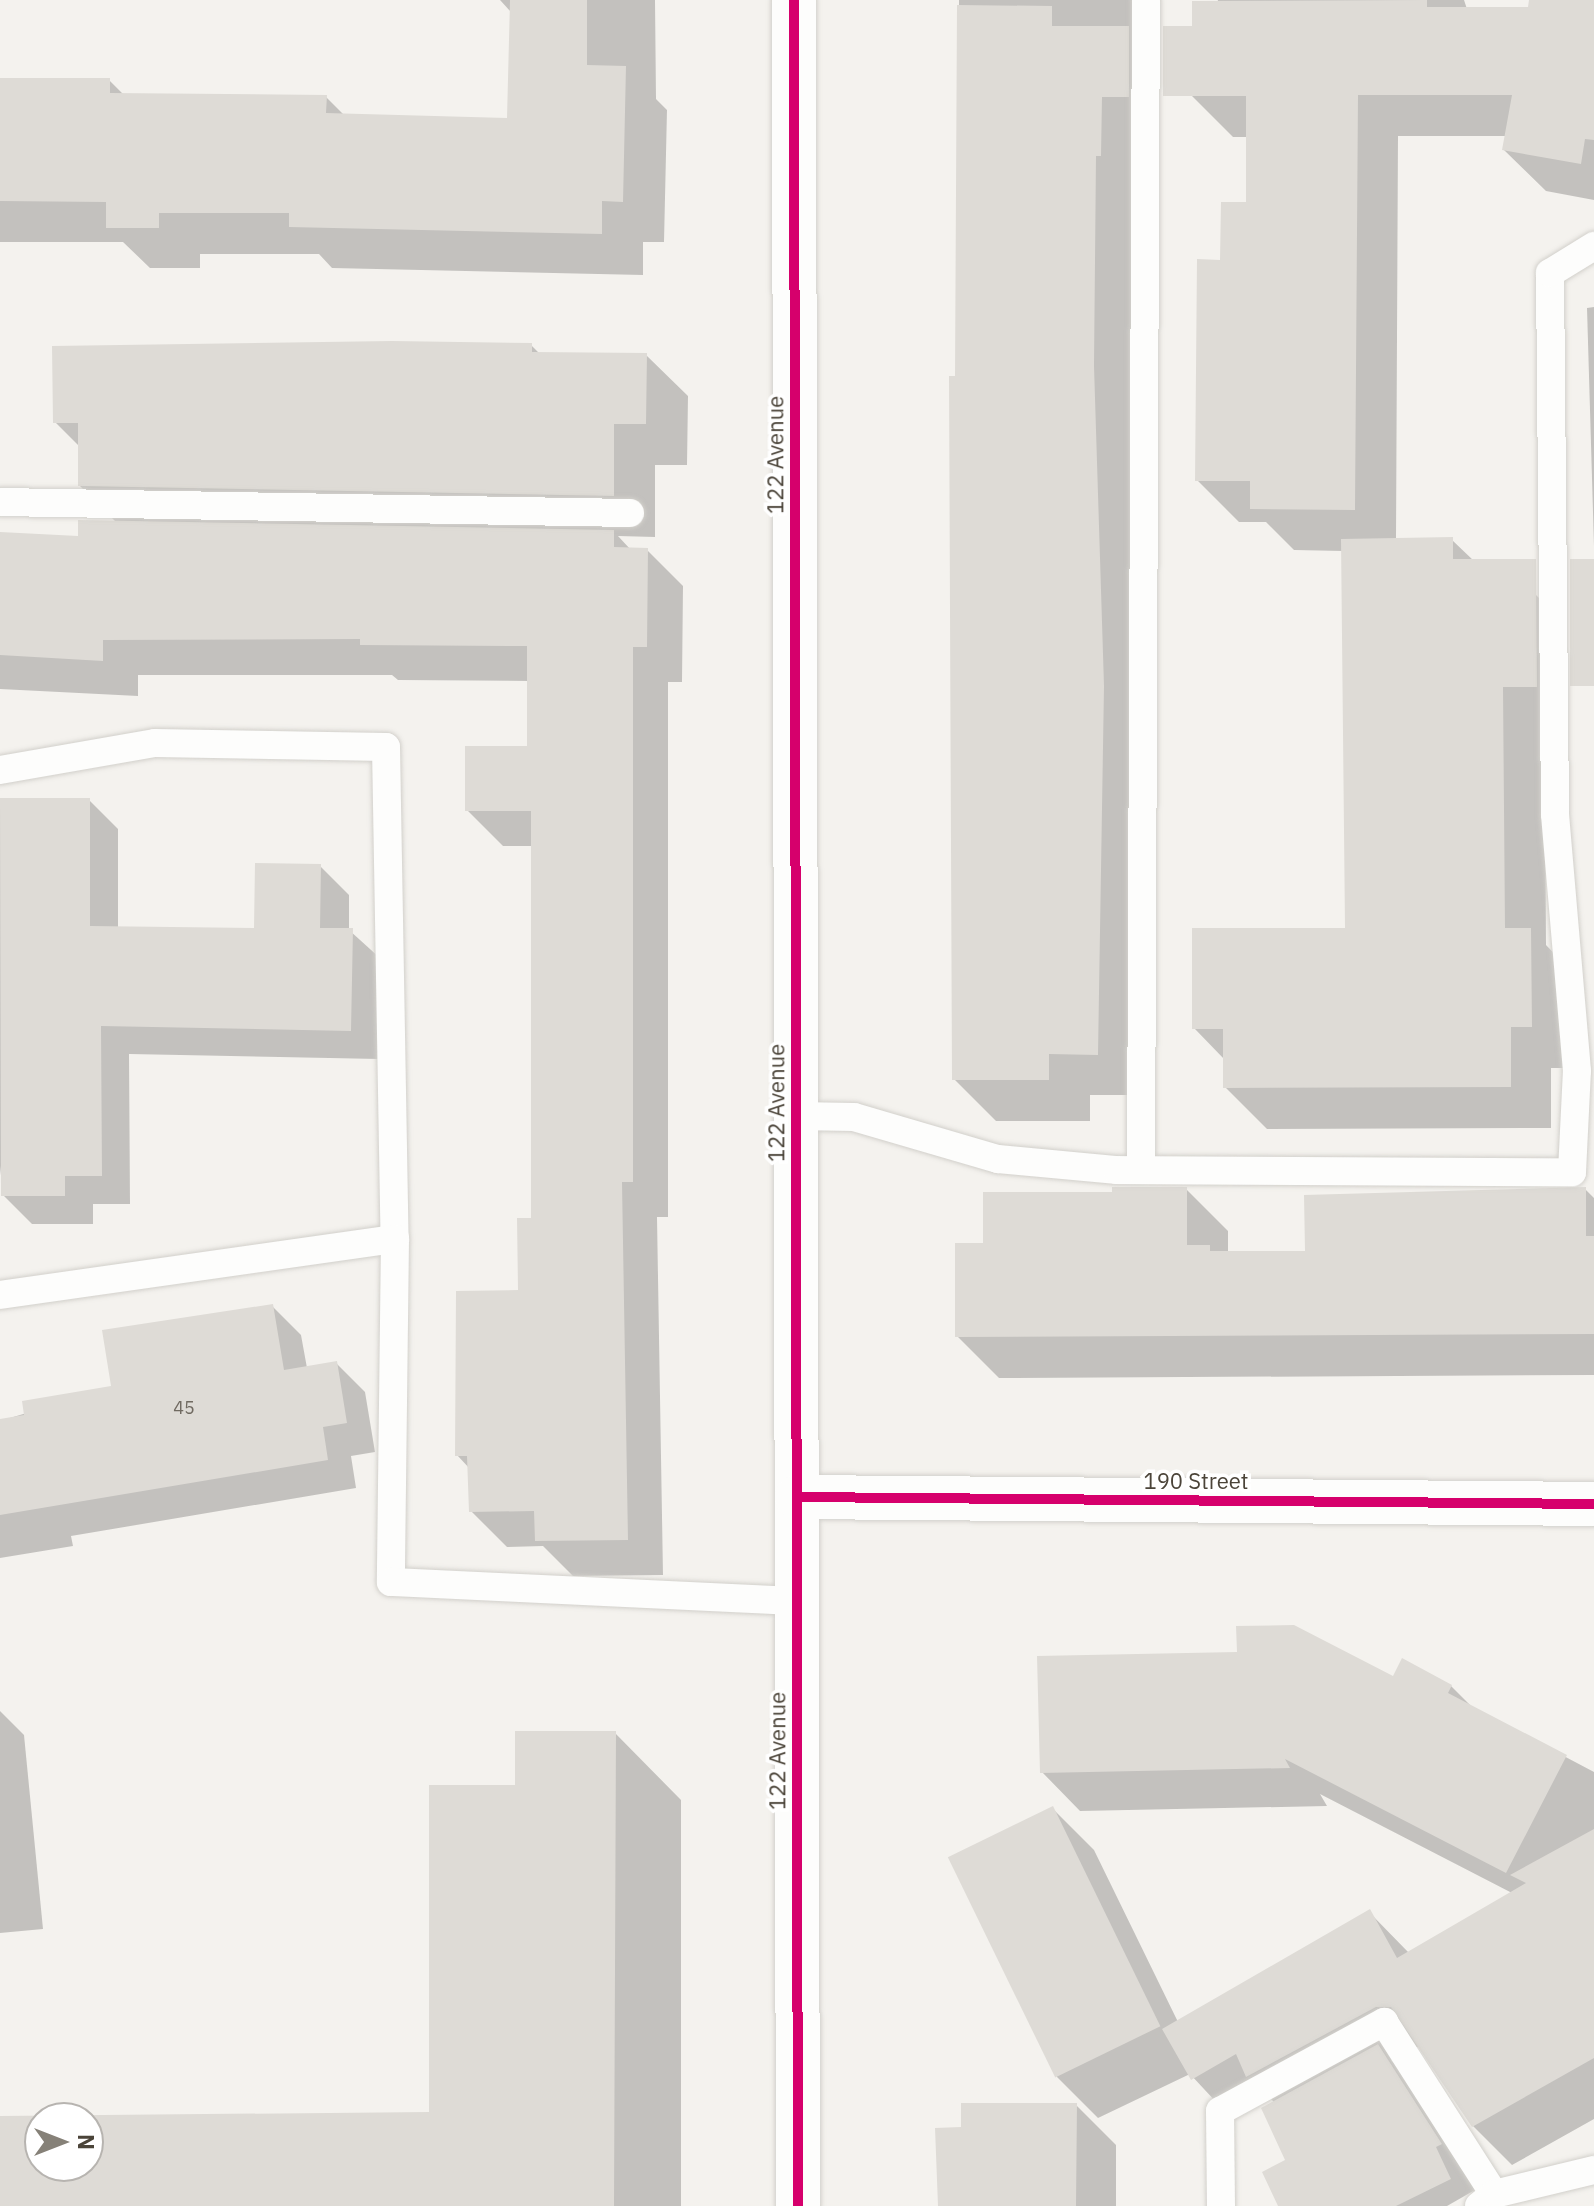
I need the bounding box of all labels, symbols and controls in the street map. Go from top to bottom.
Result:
street label: 122 Avenue [762,396,788,514]
street label: 122 Avenue [763,1044,789,1162]
house number: 45 [173,1397,195,1419]
street label: 190 Street [1143,1468,1249,1494]
street label: 122 Avenue [764,1692,790,1810]
north arrow [24,2102,104,2182]
text: N [72,2134,101,2150]

